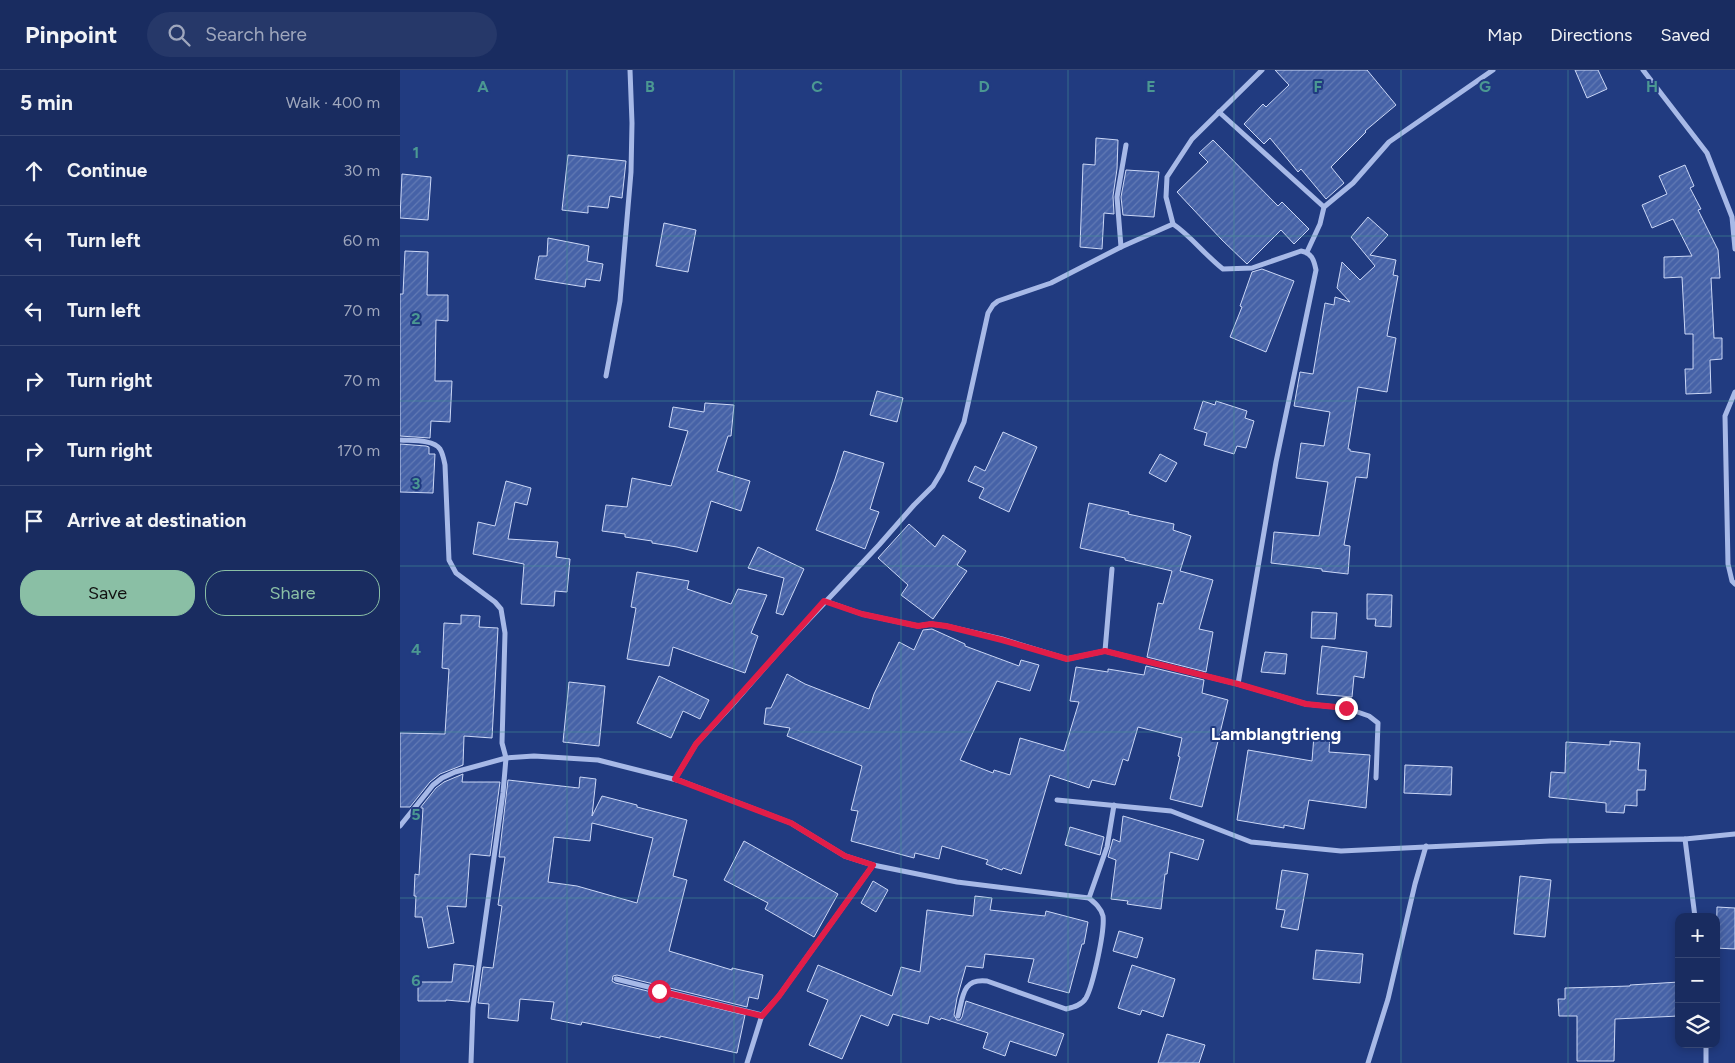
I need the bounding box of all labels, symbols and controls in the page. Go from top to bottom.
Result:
search box [147,12,497,57]
text: Pinpoint [25,20,117,49]
icon: search [165,21,193,49]
text: Search here [205,23,307,46]
text: Map [1487,24,1522,46]
text: Directions [1550,24,1632,46]
text: Saved [1660,24,1710,46]
text: A [477,77,489,96]
text: B [645,77,655,96]
text: C [811,77,823,96]
text: D [978,77,990,96]
text: E [1146,77,1156,96]
text: F [1314,77,1323,96]
text: G [1479,77,1491,96]
text: H [1646,77,1658,96]
text: 5 min [20,90,73,115]
text: Walk · 400 m [286,93,380,112]
text: 1 [413,143,419,162]
icon: ahead [20,157,48,185]
text: Continue [67,159,147,182]
text: 30 m [343,161,380,180]
icon: left [20,227,48,255]
text: Turn left [67,229,141,252]
text: 60 m [343,231,380,250]
icon: left [20,297,48,325]
text: Turn left [67,299,141,322]
text: 70 m [344,301,380,320]
text: 2 [411,309,421,328]
icon: right [20,367,48,395]
text: Turn right [67,369,153,392]
text: 70 m [344,371,380,390]
icon: right [20,437,48,465]
text: Turn right [67,439,153,462]
text: 170 m [337,441,380,460]
text: 3 [412,474,421,493]
icon: arrive [20,507,48,535]
text: Arrive at destination [67,509,246,532]
button: Save [20,570,195,616]
button: Share [205,570,380,616]
text: 4 [411,640,421,659]
route end [1335,697,1358,720]
district label: Lamblangtrieng [1211,723,1341,745]
text: 5 [411,805,421,824]
map controls [1675,913,1720,1048]
button: + [1675,913,1720,958]
button: − [1675,958,1720,1003]
text: 6 [411,971,421,990]
route start [648,980,671,1003]
button: layers [1675,1003,1720,1048]

